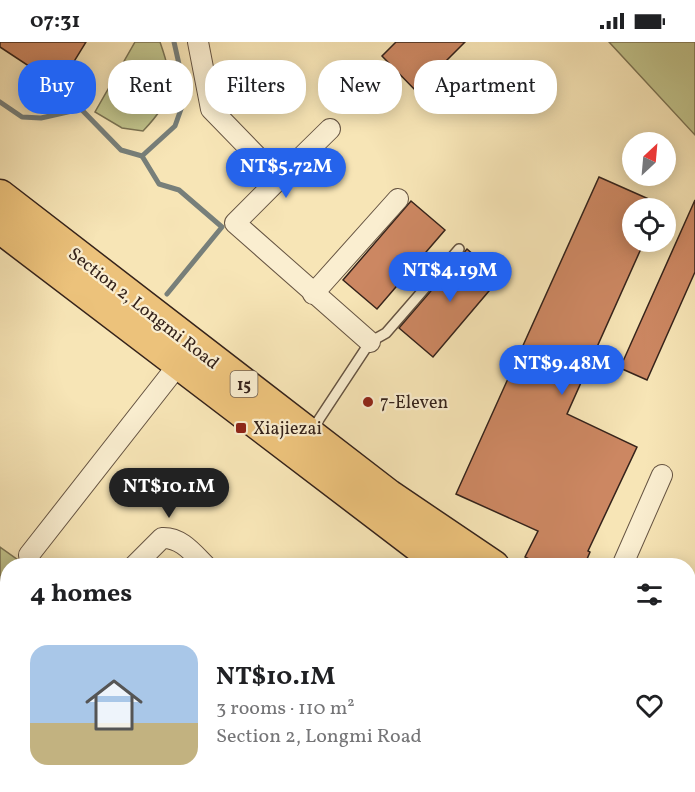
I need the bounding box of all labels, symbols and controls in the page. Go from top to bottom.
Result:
text: 07:31 [30,6,80,37]
chip: Buy [18,60,96,114]
chip: Rent [108,60,193,114]
chip: Filters [205,60,306,114]
chip: New [318,60,402,114]
chip: Apartment [414,60,557,114]
north arrow [622,132,676,186]
map controls [622,132,676,252]
pin: NT$5.72M [224,148,348,199]
text: NT$5.72M [240,153,332,181]
button: locate [622,198,676,252]
street label: Section 2, Longmi Road [62,242,224,376]
pin: NT$4.19M [388,252,512,303]
text: NT$4.19M [403,257,497,285]
pin: NT$9.48M [500,345,624,396]
text: NT$9.48M [513,350,611,378]
road number: 15 [230,371,258,397]
place label: 7-Eleven [380,391,448,416]
marker: 7-Eleven [361,395,375,409]
place label: Xiajiezai [253,417,322,442]
marker: Xiajiezai [234,421,248,435]
pin: NT$10.1M [107,468,231,519]
text: NT$10.1M [123,473,215,501]
text: 4 homes [30,576,132,612]
icon: filters [633,578,666,611]
text: NT$10.1M [216,659,335,695]
icon: home [78,669,150,741]
icon: heart [633,689,666,722]
text: 3 rooms · 110 m² [216,695,355,723]
text: Section 2, Longmi Road [216,723,422,751]

